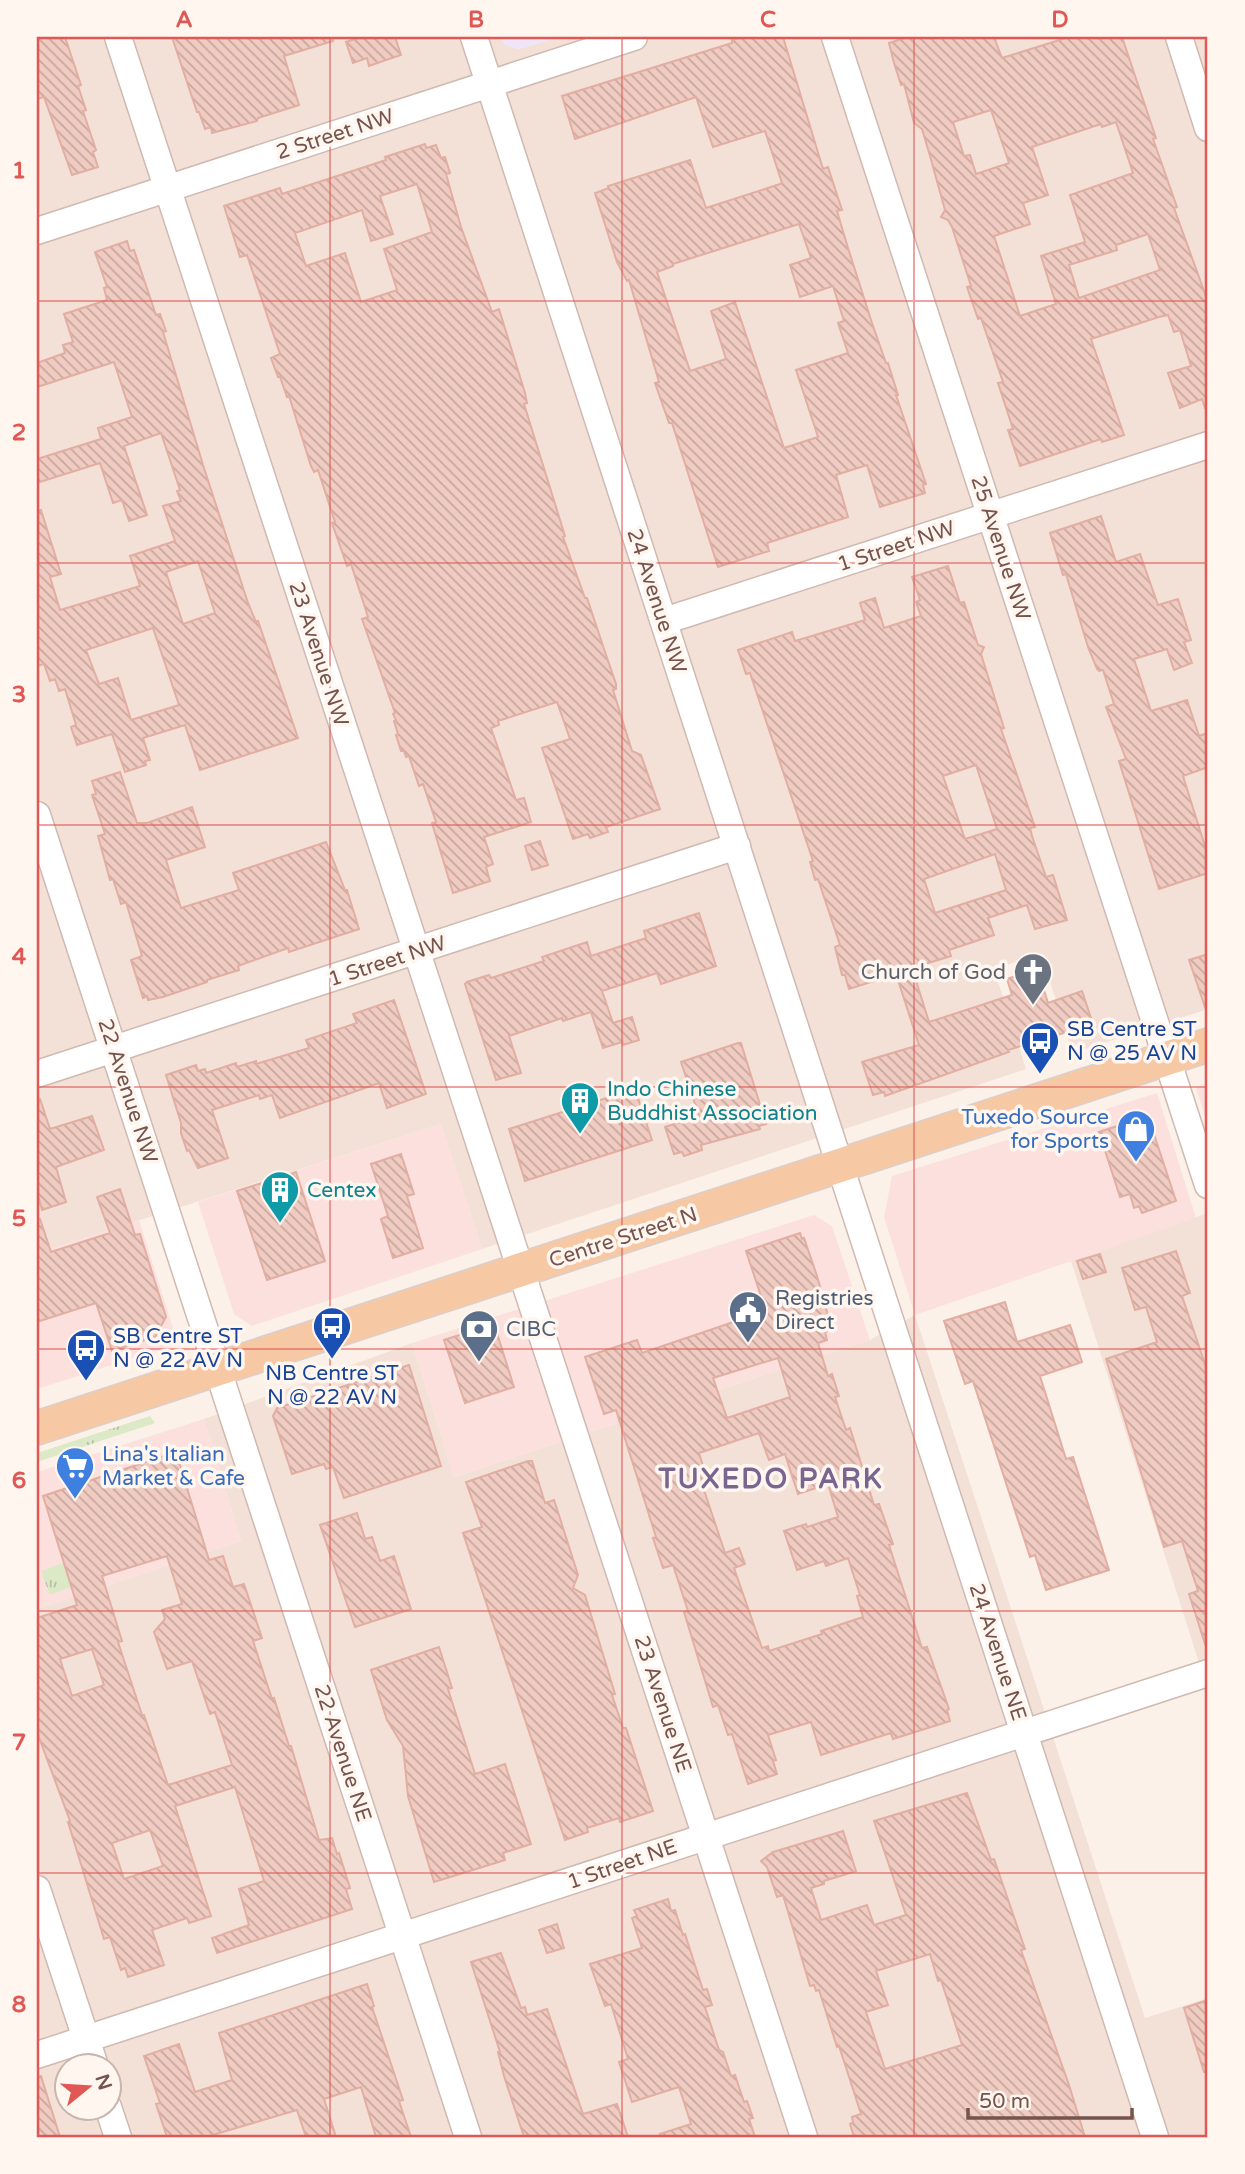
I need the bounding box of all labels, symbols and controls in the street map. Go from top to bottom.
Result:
text: A [175,6,193,34]
text: B [468,6,484,34]
text: C [760,6,776,34]
text: D [1051,6,1069,34]
street label: 2 Street NW [273,104,397,165]
text: 1 [12,157,26,185]
text: 2 [12,419,26,447]
street label: 25 Avenue NW [965,473,1036,624]
street label: 1 Street NW [834,516,958,577]
street label: 24 Avenue NW [621,526,692,677]
street label: 23 Avenue NW [283,579,354,730]
text: 3 [12,681,26,709]
street label: 1 Street NW [325,931,449,992]
text: 4 [12,943,27,971]
church icon: Church of God [1012,951,1054,1006]
place label: Church of God [861,960,1006,985]
street label: 22 Avenue NW [92,1016,163,1167]
place label: SB Centre ST N @ 25 AV N [1067,1017,1197,1066]
bus stop icon: SB Centre ST N @ 25 AV N [1019,1020,1061,1075]
place label: Indo Chinese Buddhist Association [607,1077,818,1126]
building icon: Indo Chinese Buddhist Association [559,1080,601,1135]
place label: Tuxedo Source for Sports [961,1105,1109,1154]
shop icon: Tuxedo Source for Sports [1115,1108,1157,1163]
building icon: Centex [259,1169,301,1224]
place label: Centex [307,1178,377,1203]
street label: Centre Street N [546,1202,700,1273]
text: 5 [12,1205,26,1233]
place label: Registries Direct [775,1286,874,1335]
public building icon: Registries Direct [727,1289,769,1344]
bus stop icon: NB Centre ST N @ 22 AV N [311,1305,353,1360]
bank icon: CIBC [458,1308,500,1363]
place label: CIBC [506,1317,556,1342]
place label: SB Centre ST N @ 22 AV N [113,1324,243,1373]
bus stop icon: SB Centre ST N @ 22 AV N [65,1327,107,1382]
place label: NB Centre ST N @ 22 AV N [265,1361,399,1410]
place label: Lina's Italian Market & Cafe [102,1442,245,1491]
supermarket icon: Lina's Italian Market & Cafe [54,1445,96,1500]
district label: TUXEDO PARK [657,1462,884,1496]
text: 6 [12,1467,26,1495]
street label: 24 Avenue NE [964,1580,1031,1724]
street label: 23 Avenue NE [629,1632,696,1776]
street label: 22 Avenue NE [309,1681,376,1825]
text: 7 [12,1729,26,1757]
street label: 1 Street NE [564,1834,680,1895]
text: 8 [12,1991,26,2019]
north arrow [52,2052,122,2122]
text: N [90,2071,116,2093]
scale bar [968,2076,1133,2120]
text: 50 m [979,2089,1030,2114]

